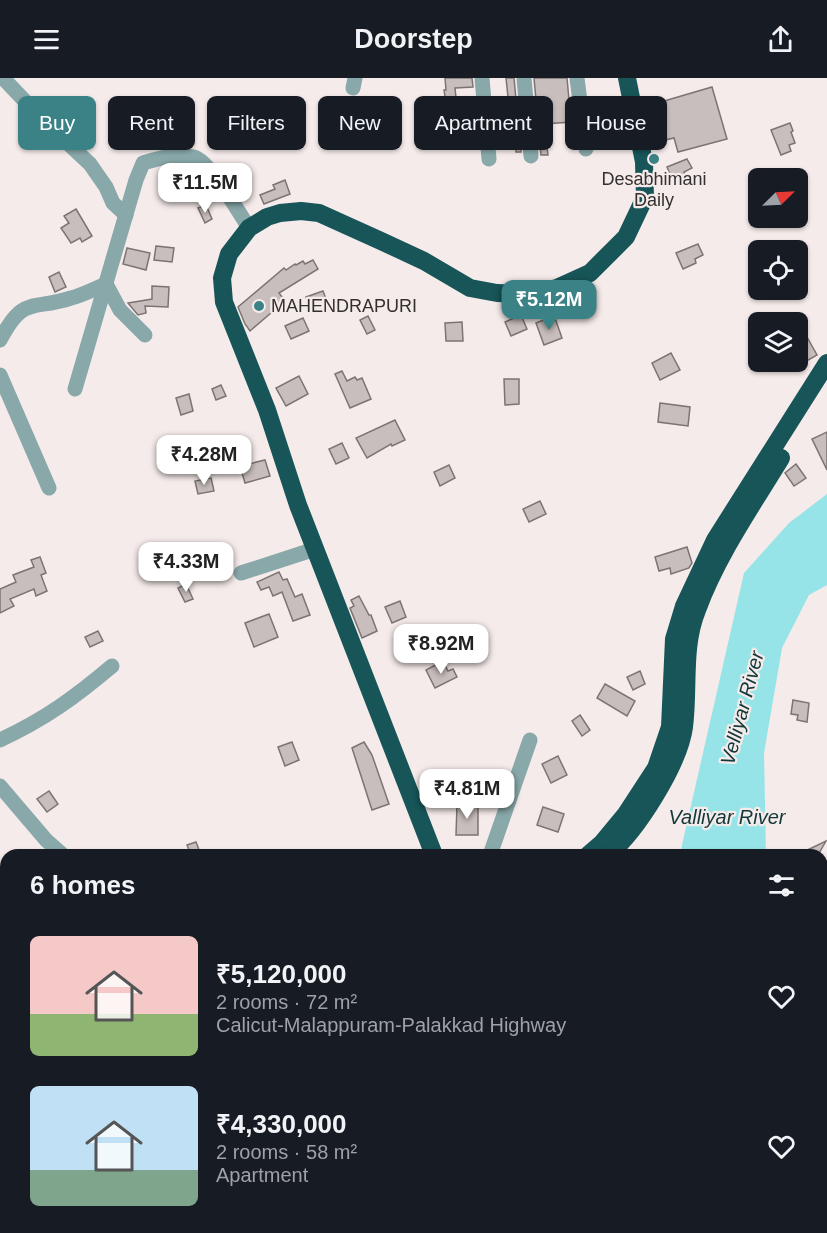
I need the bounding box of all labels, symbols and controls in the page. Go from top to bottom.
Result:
icon: menu [30,23,63,56]
icon: share [764,23,797,56]
text: Doorstep [354,24,473,54]
chip: Buy [18,96,96,150]
chip: Rent [108,96,195,150]
chip: Filters [207,96,306,150]
chip: New [318,96,402,150]
chip: Apartment [414,96,553,150]
chip: House [565,96,667,150]
marker: Desabhimani Daily [647,152,661,166]
pin: ₹11.5M [156,163,254,214]
north arrow [748,168,808,228]
map controls [748,168,808,372]
place label: Desabhimani Daily [601,169,707,210]
text: ₹11.5M [172,171,238,193]
button: locate [748,240,808,300]
pin: ₹5.12M [500,280,598,331]
text: ₹5.12M [515,288,583,310]
place label: MAHENDRAPURI [271,296,417,316]
marker: MAHENDRAPURI [252,299,266,313]
button: layers [748,312,808,372]
pin: ₹4.28M [155,435,253,486]
text: ₹4.28M [170,443,238,465]
pin: ₹4.33M [137,542,235,593]
text: ₹4.33M [152,550,220,572]
pin: ₹8.92M [392,624,490,675]
text: ₹8.92M [407,632,475,654]
water label: Velliyar River [716,647,768,767]
pin: ₹4.81M [418,769,516,820]
text: ₹4.81M [433,777,501,799]
water label: Valliyar River [668,806,787,828]
icon: filters [765,869,798,902]
text: 6 homes [30,870,136,900]
text: ₹5,120,000 [216,959,347,989]
icon: home [78,960,150,1032]
icon: heart [765,980,798,1013]
text: 2 rooms · 72 m² [216,991,357,1013]
text: Calicut-Malappuram-Palakkad Highway [216,1014,566,1036]
text: ₹4,330,000 [216,1109,347,1139]
icon: home [78,1110,150,1182]
icon: heart [765,1130,798,1163]
text: 2 rooms · 58 m² [216,1141,357,1163]
text: Apartment [216,1164,308,1186]

